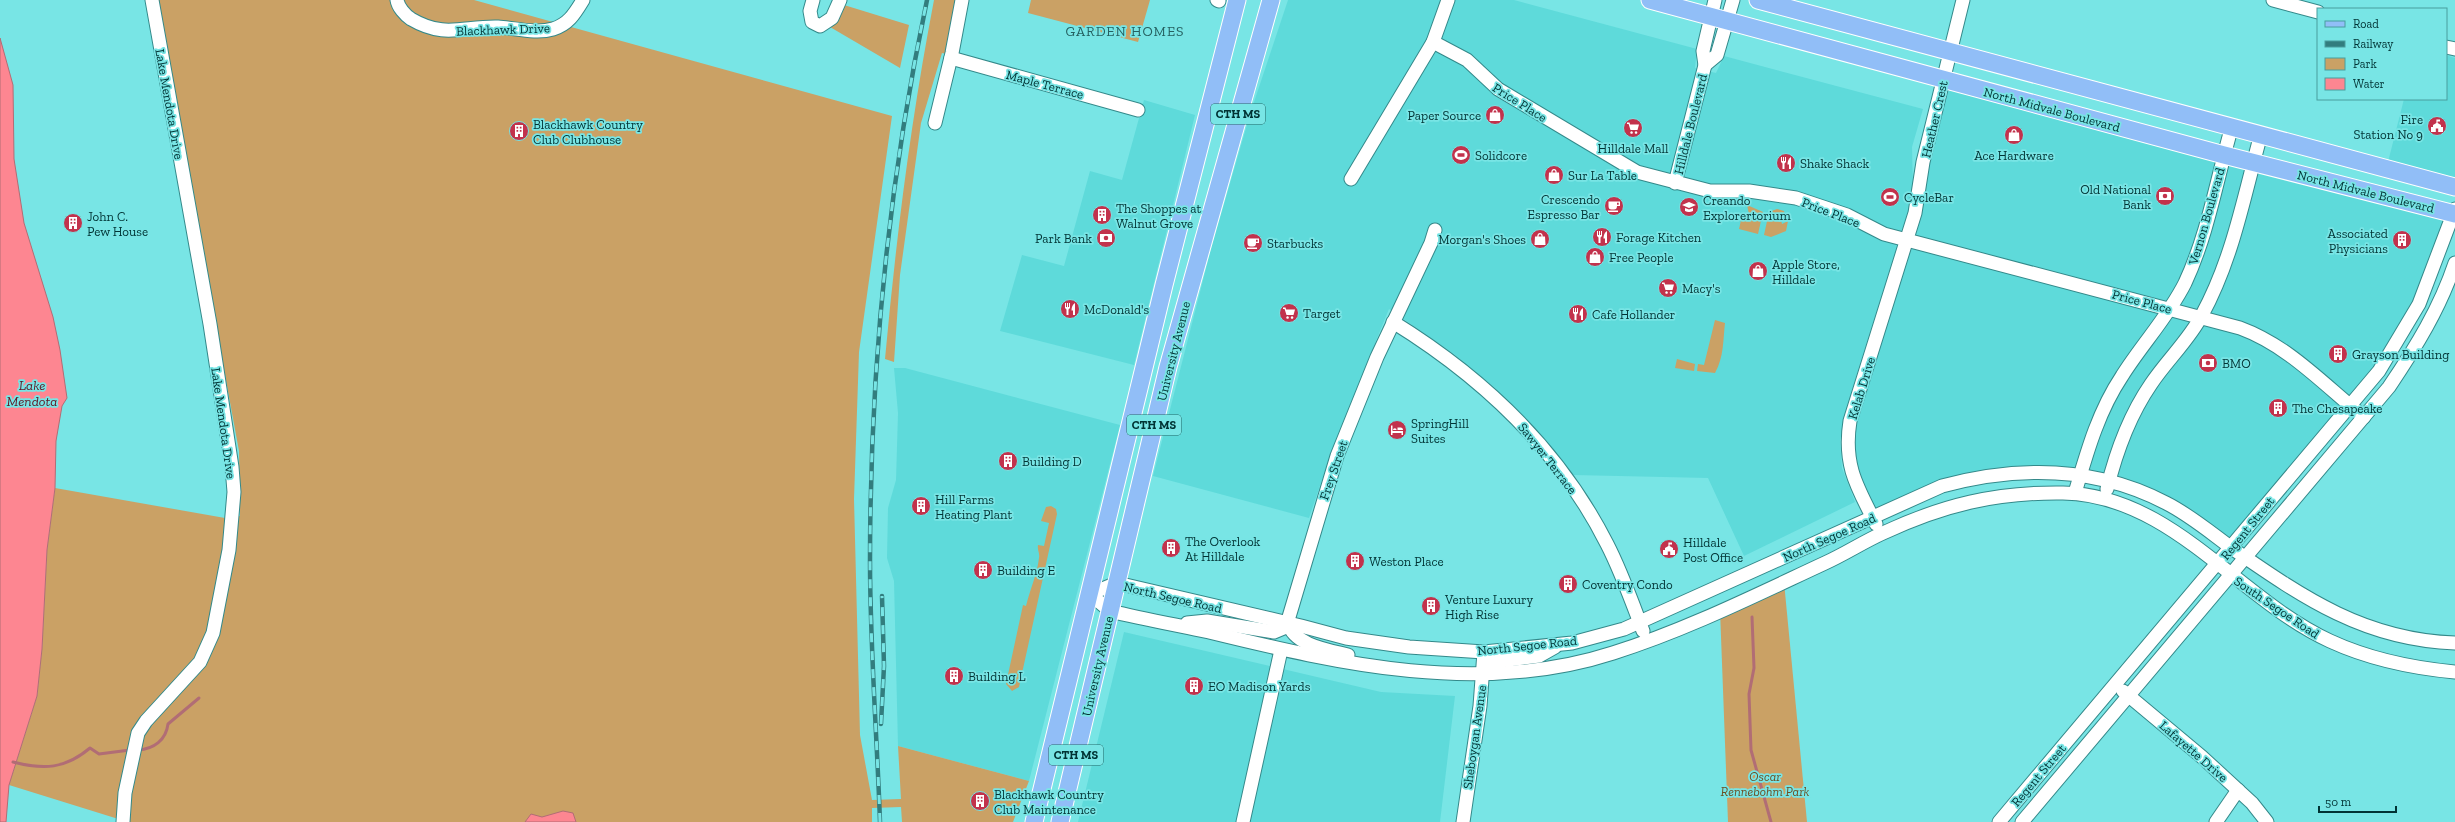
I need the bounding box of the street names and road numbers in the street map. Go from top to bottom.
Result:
street label: Blackhawk Drive [456,20,550,39]
street label: Lake Mendota Drive [152,48,187,161]
street label: Maple Terrace [1004,67,1085,102]
street label: Hilldale Boulevard [1671,72,1710,176]
street label: Heather Crest [1918,79,1951,159]
street label: Price Place [1490,80,1550,125]
street label: North Midvale Boulevard [1982,84,2122,135]
road number: CTH MS [1211,104,1265,124]
street label: Vernon Boulevard [2185,166,2228,267]
street label: North Midvale Boulevard [2296,167,2436,216]
street label: Price Place [1800,195,1862,230]
street label: Price Place [2110,286,2173,317]
street label: University Avenue [1154,300,1193,402]
street label: Kelab Drive [1845,355,1878,421]
street label: Lake Mendota Drive [208,366,239,480]
road number: CTH MS [1127,415,1181,435]
street label: Sawyer Terrace [1515,420,1580,497]
street label: Frey Street [1316,438,1351,502]
street label: Regent Street [2217,494,2277,563]
street label: North Segoe Road [1780,510,1878,565]
street label: South Segoe Road [2231,573,2322,642]
street label: North Segoe Road [1122,579,1223,616]
street label: University Avenue [1079,615,1116,718]
street label: North Segoe Road [1476,633,1578,658]
street label: Sheboygan Avenue [1460,684,1489,790]
street label: Lafayette Drive [2157,718,2231,785]
street label: Regent Street [2008,741,2069,810]
road number: CTH MS [1049,745,1103,765]

